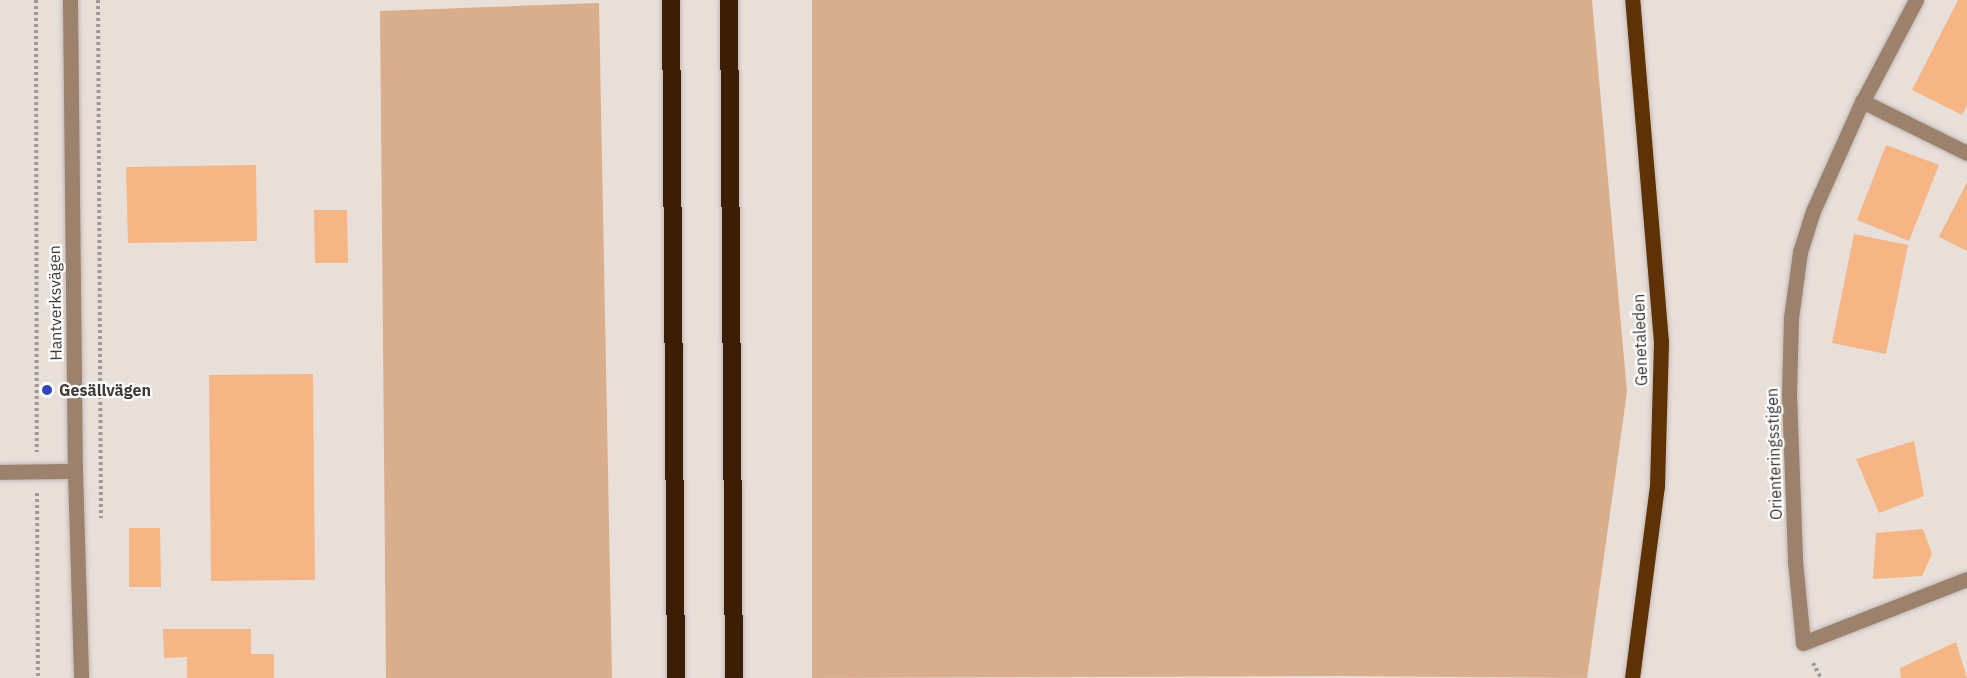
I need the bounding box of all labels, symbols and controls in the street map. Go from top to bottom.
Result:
street label: Hantverksvägen [44,245,66,361]
street label: Genetaleden [1629,294,1651,386]
place label: Gesällvägen [59,380,151,400]
marker: Gesällvägen [40,383,54,397]
street label: Orienteringsstigen [1762,388,1786,520]

